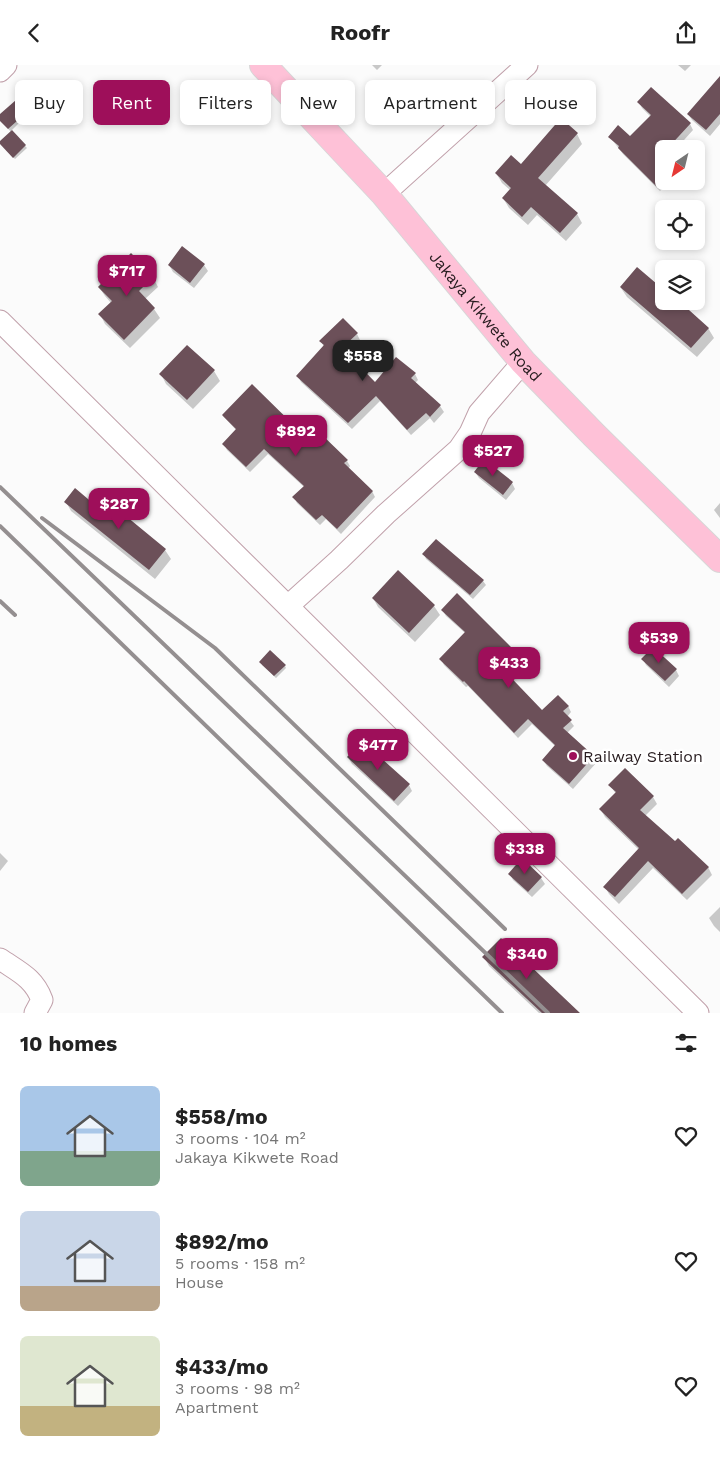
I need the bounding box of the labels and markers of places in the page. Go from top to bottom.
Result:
pin: $717 [97,255,157,297]
pin: $558 [333,339,393,382]
pin: $892 [266,415,326,457]
pin: $527 [463,435,523,477]
pin: $287 [89,487,149,530]
pin: $539 [629,621,689,664]
pin: $433 [479,647,539,689]
pin: $477 [348,729,408,771]
place label: Railway Station [583,747,703,766]
marker: Railway Station [567,750,579,762]
pin: $338 [495,833,555,875]
pin: $340 [497,937,557,980]

